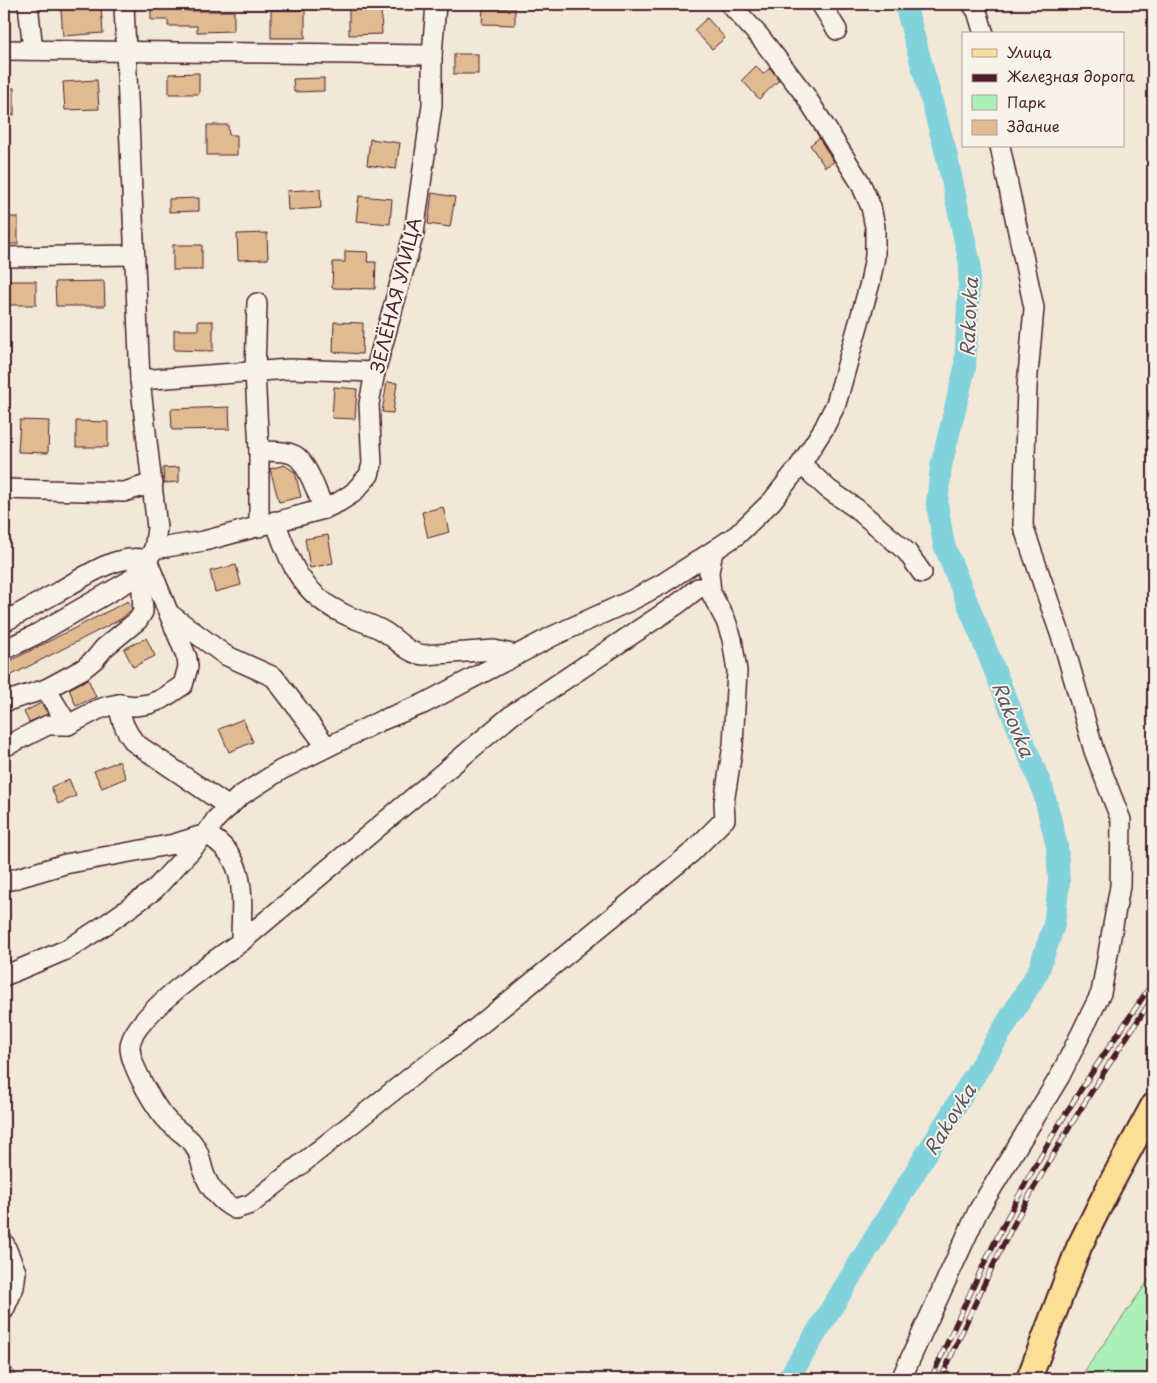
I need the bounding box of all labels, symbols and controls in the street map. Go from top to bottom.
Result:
legend [962,32,1124,148]
text: Улица [1007,40,1052,63]
text: Железная дорога [1007,64,1135,87]
text: Парк [1007,90,1046,113]
text: Здание [1007,114,1060,137]
street label: ЗЕЛЁНАЯ УЛИЦА [363,214,427,376]
water label: Rakovka [952,276,984,357]
water label: Rakovka [986,677,1042,762]
water label: Rakovka [916,1077,982,1160]

